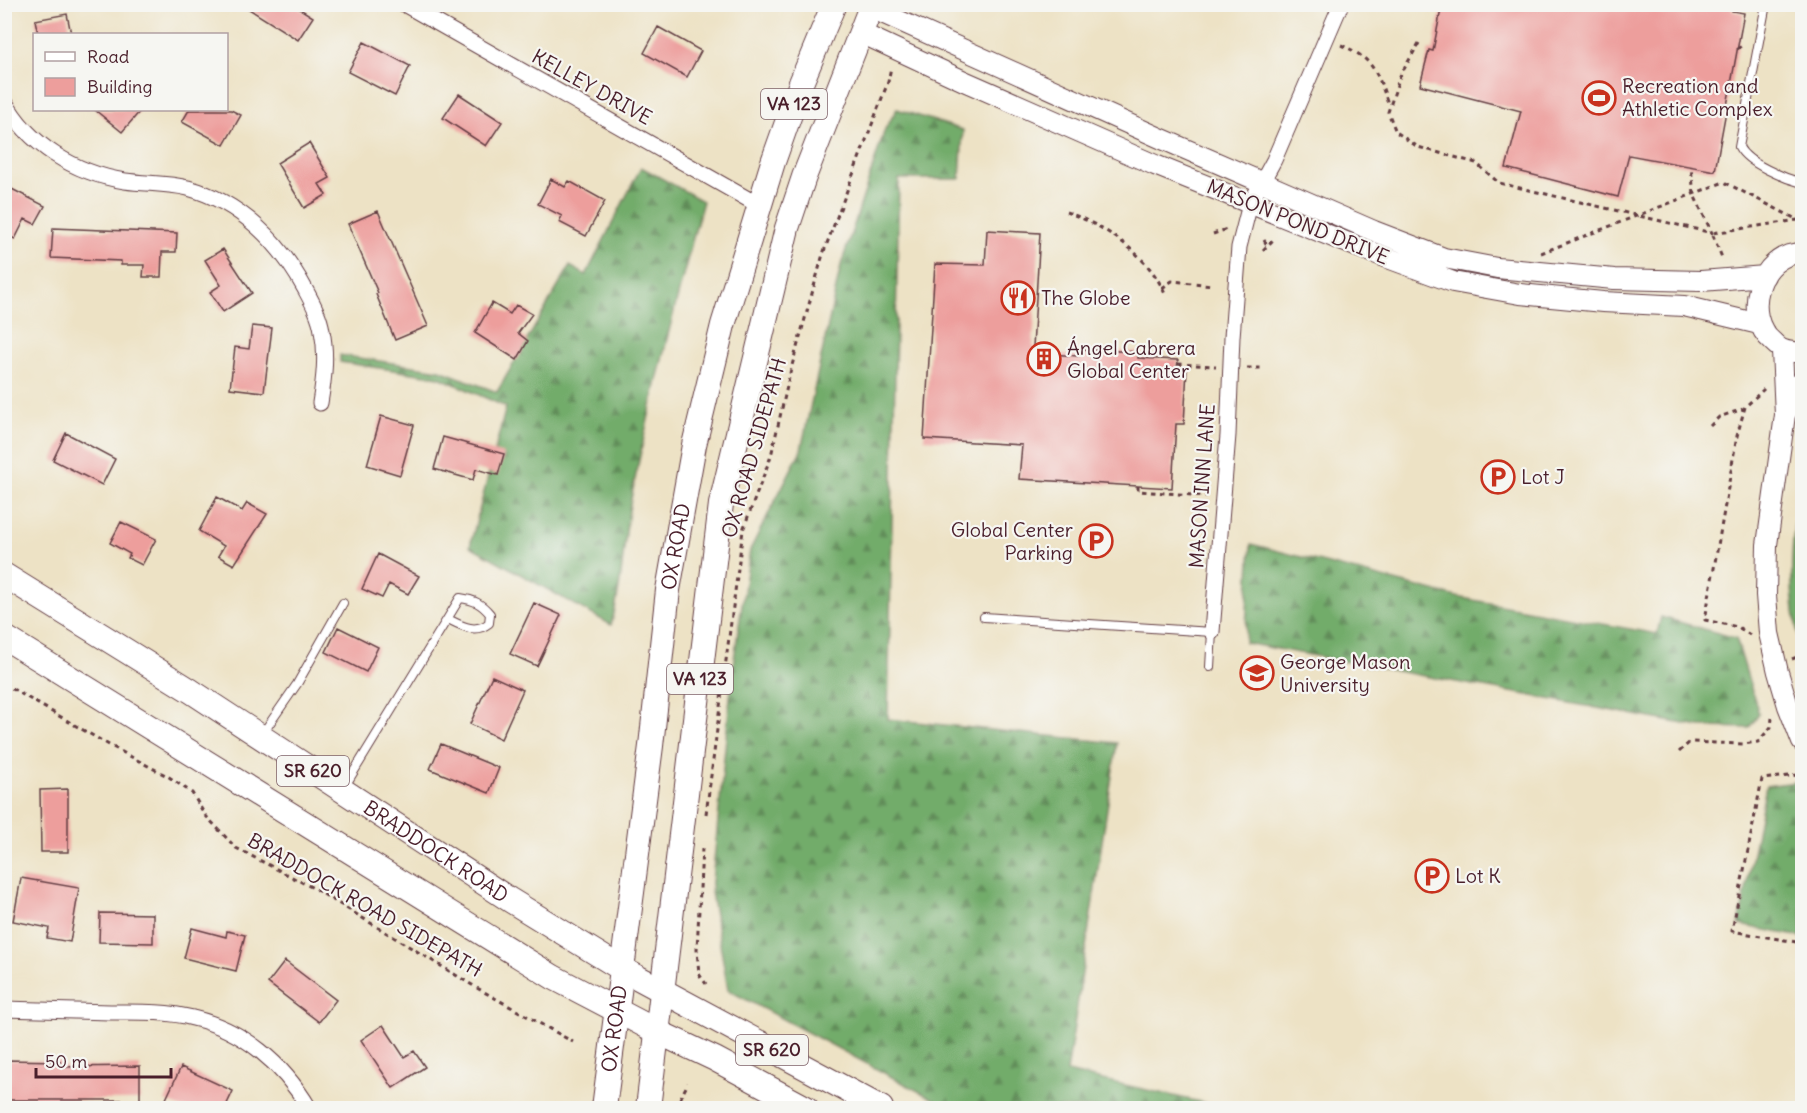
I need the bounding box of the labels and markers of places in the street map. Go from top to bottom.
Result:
place label: Recreation and Athletic Complex [1622,73,1773,121]
sports icon: Recreation and Athletic Complex [1581,80,1617,116]
restaurant icon: The Globe [1000,280,1036,316]
place label: The Globe [1041,285,1131,310]
place label: Ángel Cabrera Global Center [1067,335,1196,383]
building icon: Ángel Cabrera Global Center [1026,341,1062,377]
parking icon: Lot J [1480,459,1516,495]
place label: Lot J [1521,464,1565,489]
place label: Global Center Parking [951,517,1073,565]
parking icon: Global Center Parking [1078,523,1114,559]
place label: George Mason University [1280,649,1411,697]
school or university icon: George Mason University [1239,655,1275,691]
parking icon: Lot K [1414,858,1450,894]
place label: Lot K [1455,863,1501,888]

